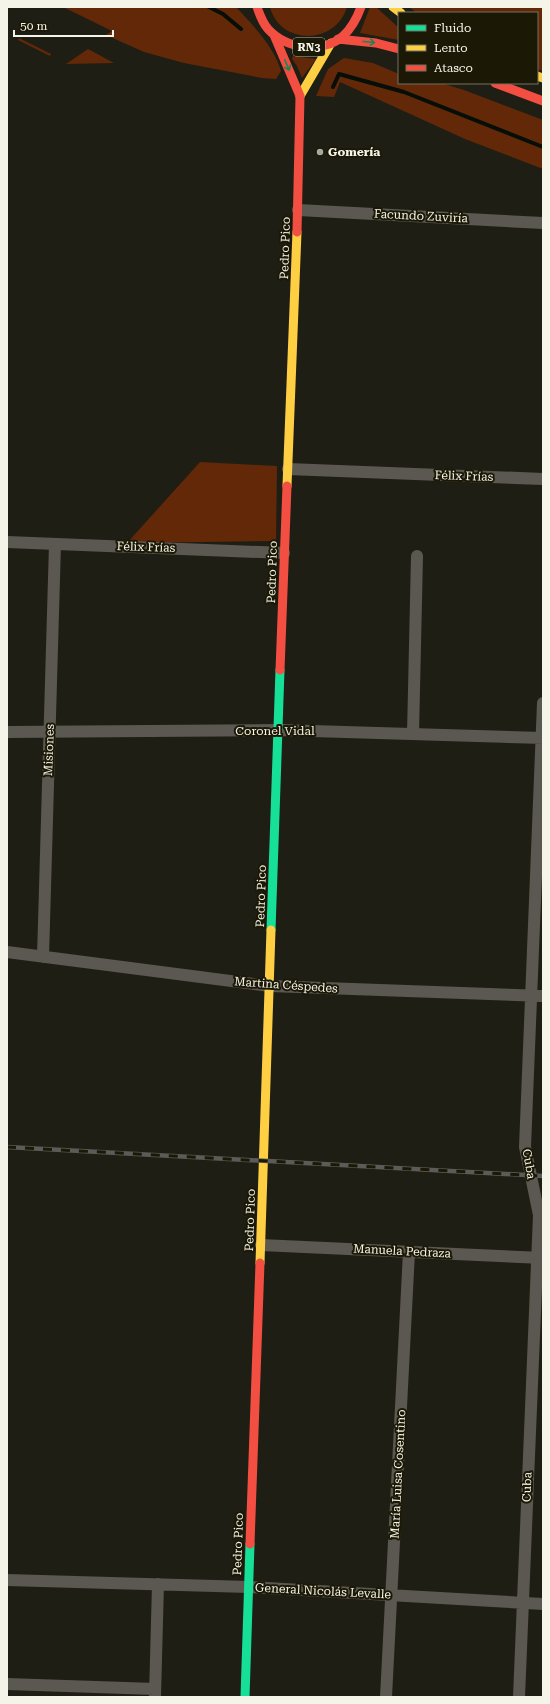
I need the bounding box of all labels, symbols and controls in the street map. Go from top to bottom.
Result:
scale bar [14,12,113,38]
legend [398,12,538,84]
text: 50 m [20,19,47,33]
text: Fluido [434,21,471,35]
road number: RN3 [293,38,325,56]
one-way arrow [362,38,375,45]
text: Lento [434,41,468,55]
one-way arrow [284,59,291,71]
text: Atasco [434,61,473,75]
place label: Gomería [328,145,380,159]
marker: Gomería [315,147,325,157]
street label: Facundo Zuviría [374,207,469,225]
street label: Pedro Pico [277,216,293,280]
street label: Félix Frías [434,468,494,484]
street label: Félix Frías [116,539,176,555]
street label: Pedro Pico [264,540,280,604]
street label: Misiones [41,723,57,776]
street label: Coronel Vidal [235,724,315,738]
street label: Pedro Pico [253,864,269,928]
street label: Martina Céspedes [234,974,339,996]
street label: Cuba [519,1148,539,1181]
street label: Pedro Pico [242,1188,258,1252]
street label: Manuela Pedraza [353,1241,452,1261]
street label: María Luisa Cosentino [388,1409,408,1539]
street label: Cuba [519,1471,535,1502]
street label: Pedro Pico [230,1512,246,1576]
street label: General Nicolás Levalle [255,1580,392,1602]

